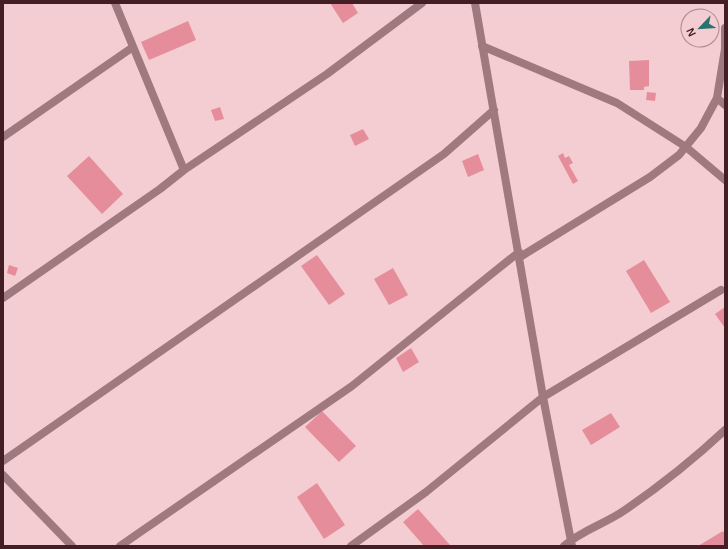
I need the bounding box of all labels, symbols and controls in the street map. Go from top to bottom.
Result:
north arrow [680,8,720,48]
text: N [684,26,698,38]

